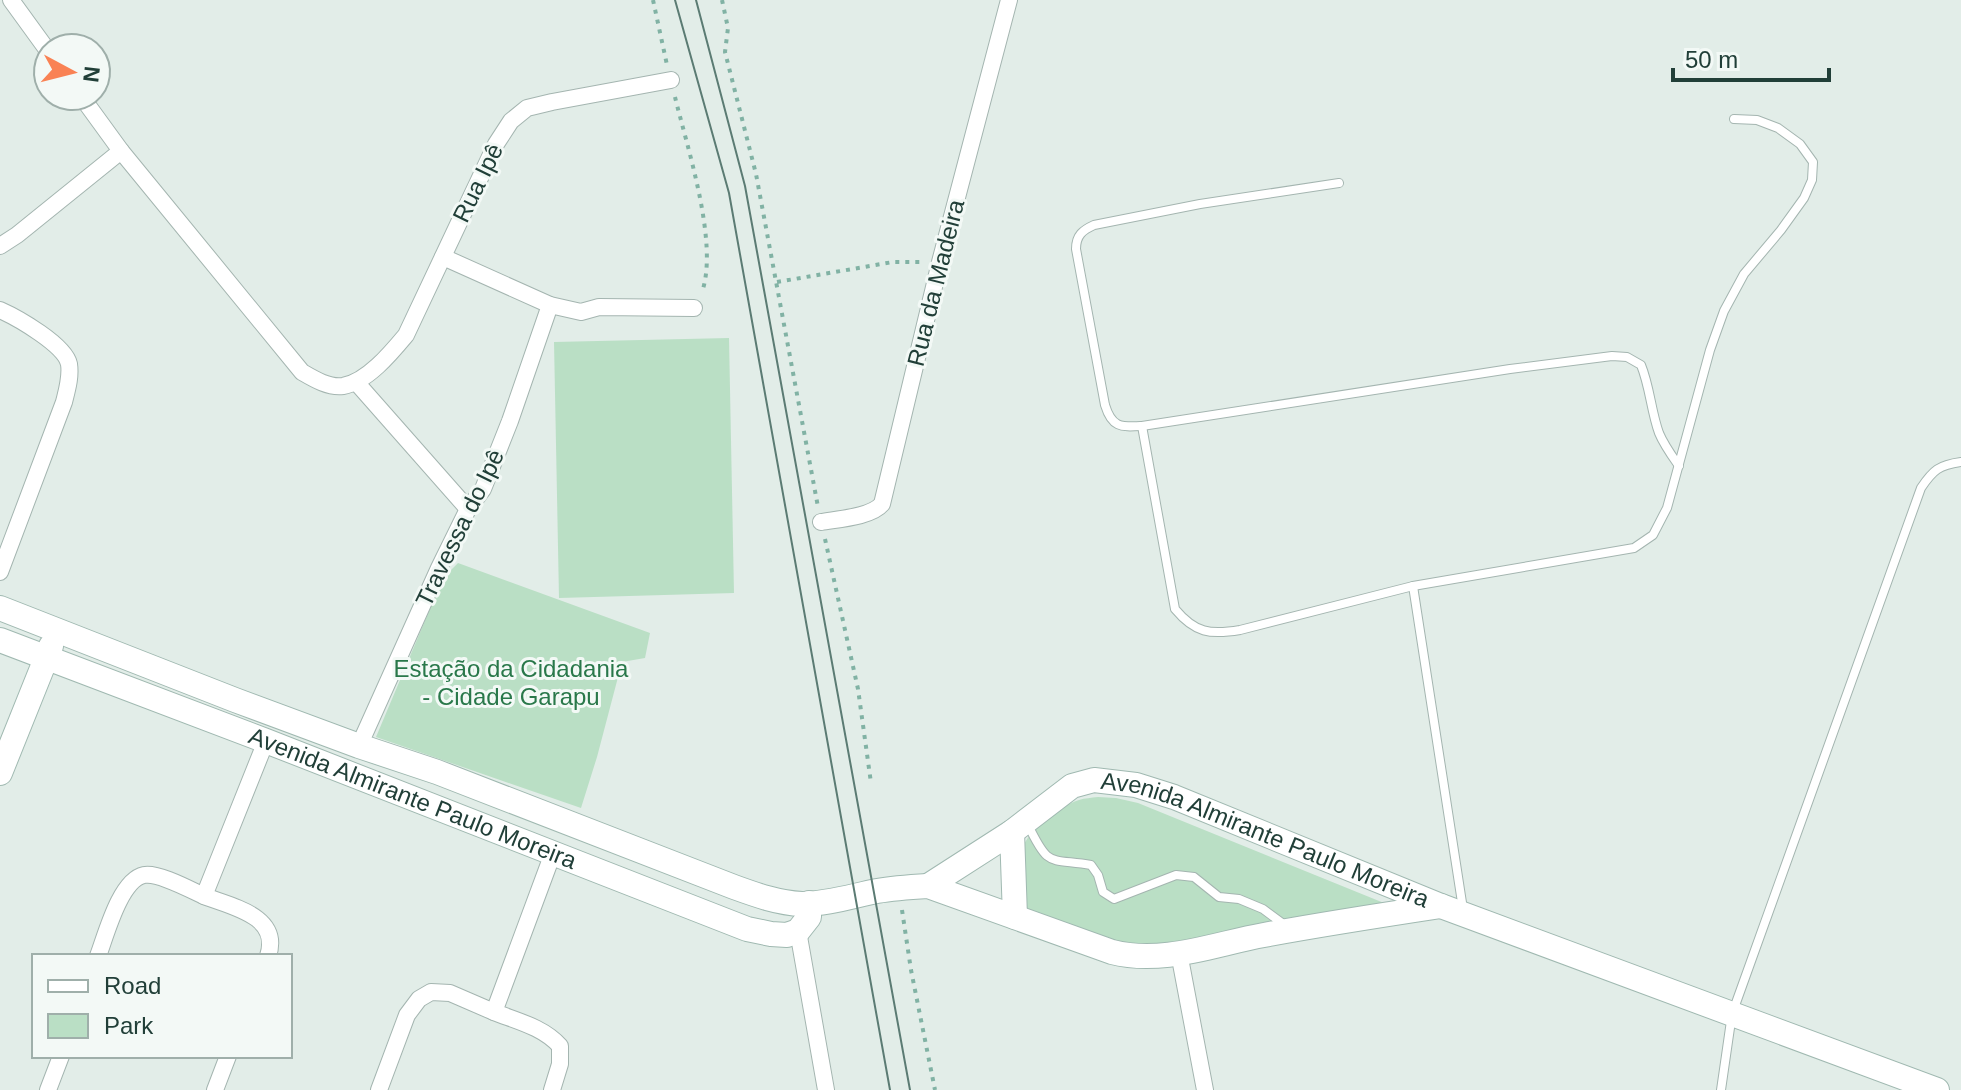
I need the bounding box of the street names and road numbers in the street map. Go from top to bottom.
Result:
street label: Rua Ipê [447,139,508,226]
street label: Rua da Madeira [902,196,969,369]
street label: Travessa do Ipê [410,445,509,611]
street label: Avenida Almirante Paulo Moreira [245,722,581,874]
street label: Avenida Almirante Paulo Moreira [1099,767,1434,913]

